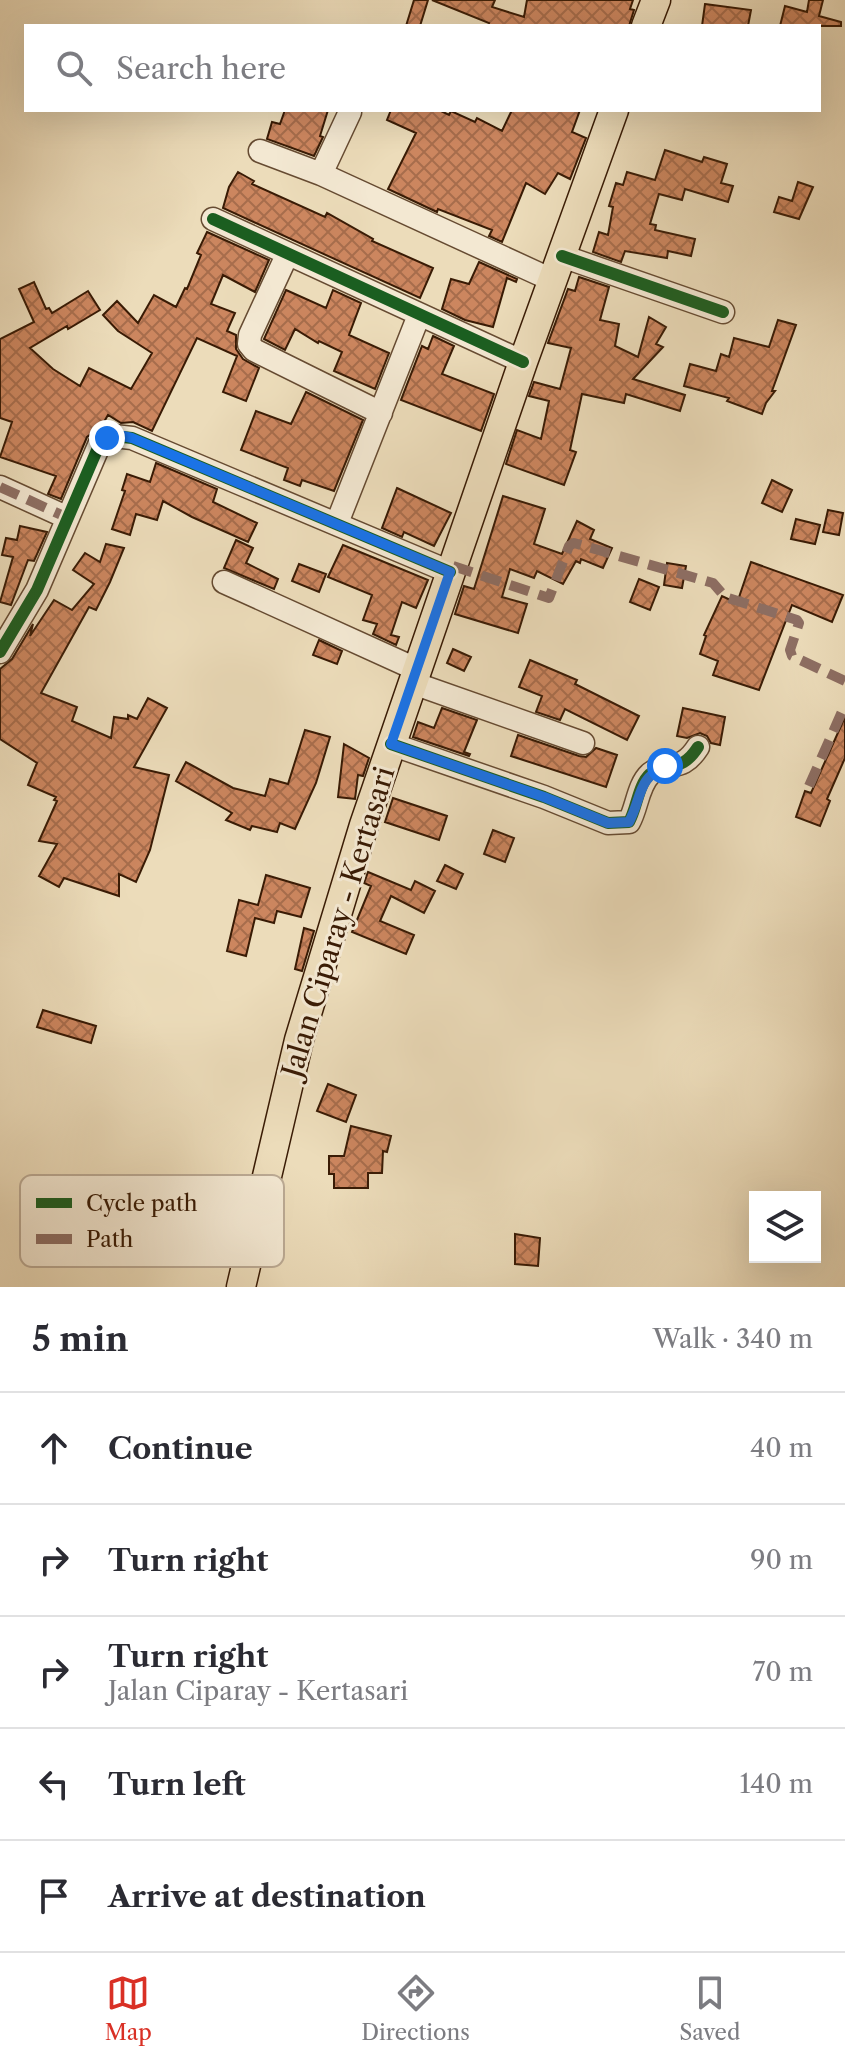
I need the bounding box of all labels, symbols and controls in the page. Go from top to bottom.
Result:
search box [24,24,821,112]
icon: search [52,46,96,90]
text: Search here [116,50,286,87]
route end [89,420,125,456]
route start [647,748,683,784]
street label: Jalan Ciparay - Kertasari [273,763,401,1085]
legend [20,1175,284,1267]
text: Cycle path [86,1190,198,1217]
map controls [749,1191,821,1263]
button: layers [749,1191,821,1263]
text: Path [86,1226,134,1253]
text: 5 min [32,1318,129,1360]
text: Walk · 340 m [653,1323,813,1355]
icon: ahead [32,1426,76,1470]
text: Continue [108,1430,253,1467]
text: 40 m [750,1432,813,1464]
icon: right [32,1538,76,1582]
text: Turn right [108,1542,268,1579]
text: 90 m [750,1544,813,1576]
text: Turn right [108,1638,268,1675]
icon: right [32,1650,76,1694]
text: 70 m [753,1656,813,1688]
text: Jalan Ciparay - Kertasari [108,1675,408,1707]
icon: left [32,1762,76,1806]
text: Turn left [108,1766,245,1803]
text: 140 m [739,1768,813,1800]
icon: arrive [32,1874,76,1918]
text: Arrive at destination [108,1878,426,1915]
tab: Map [105,1971,152,2046]
tab: Directions [361,1971,470,2046]
tab: Saved [679,1971,740,2046]

